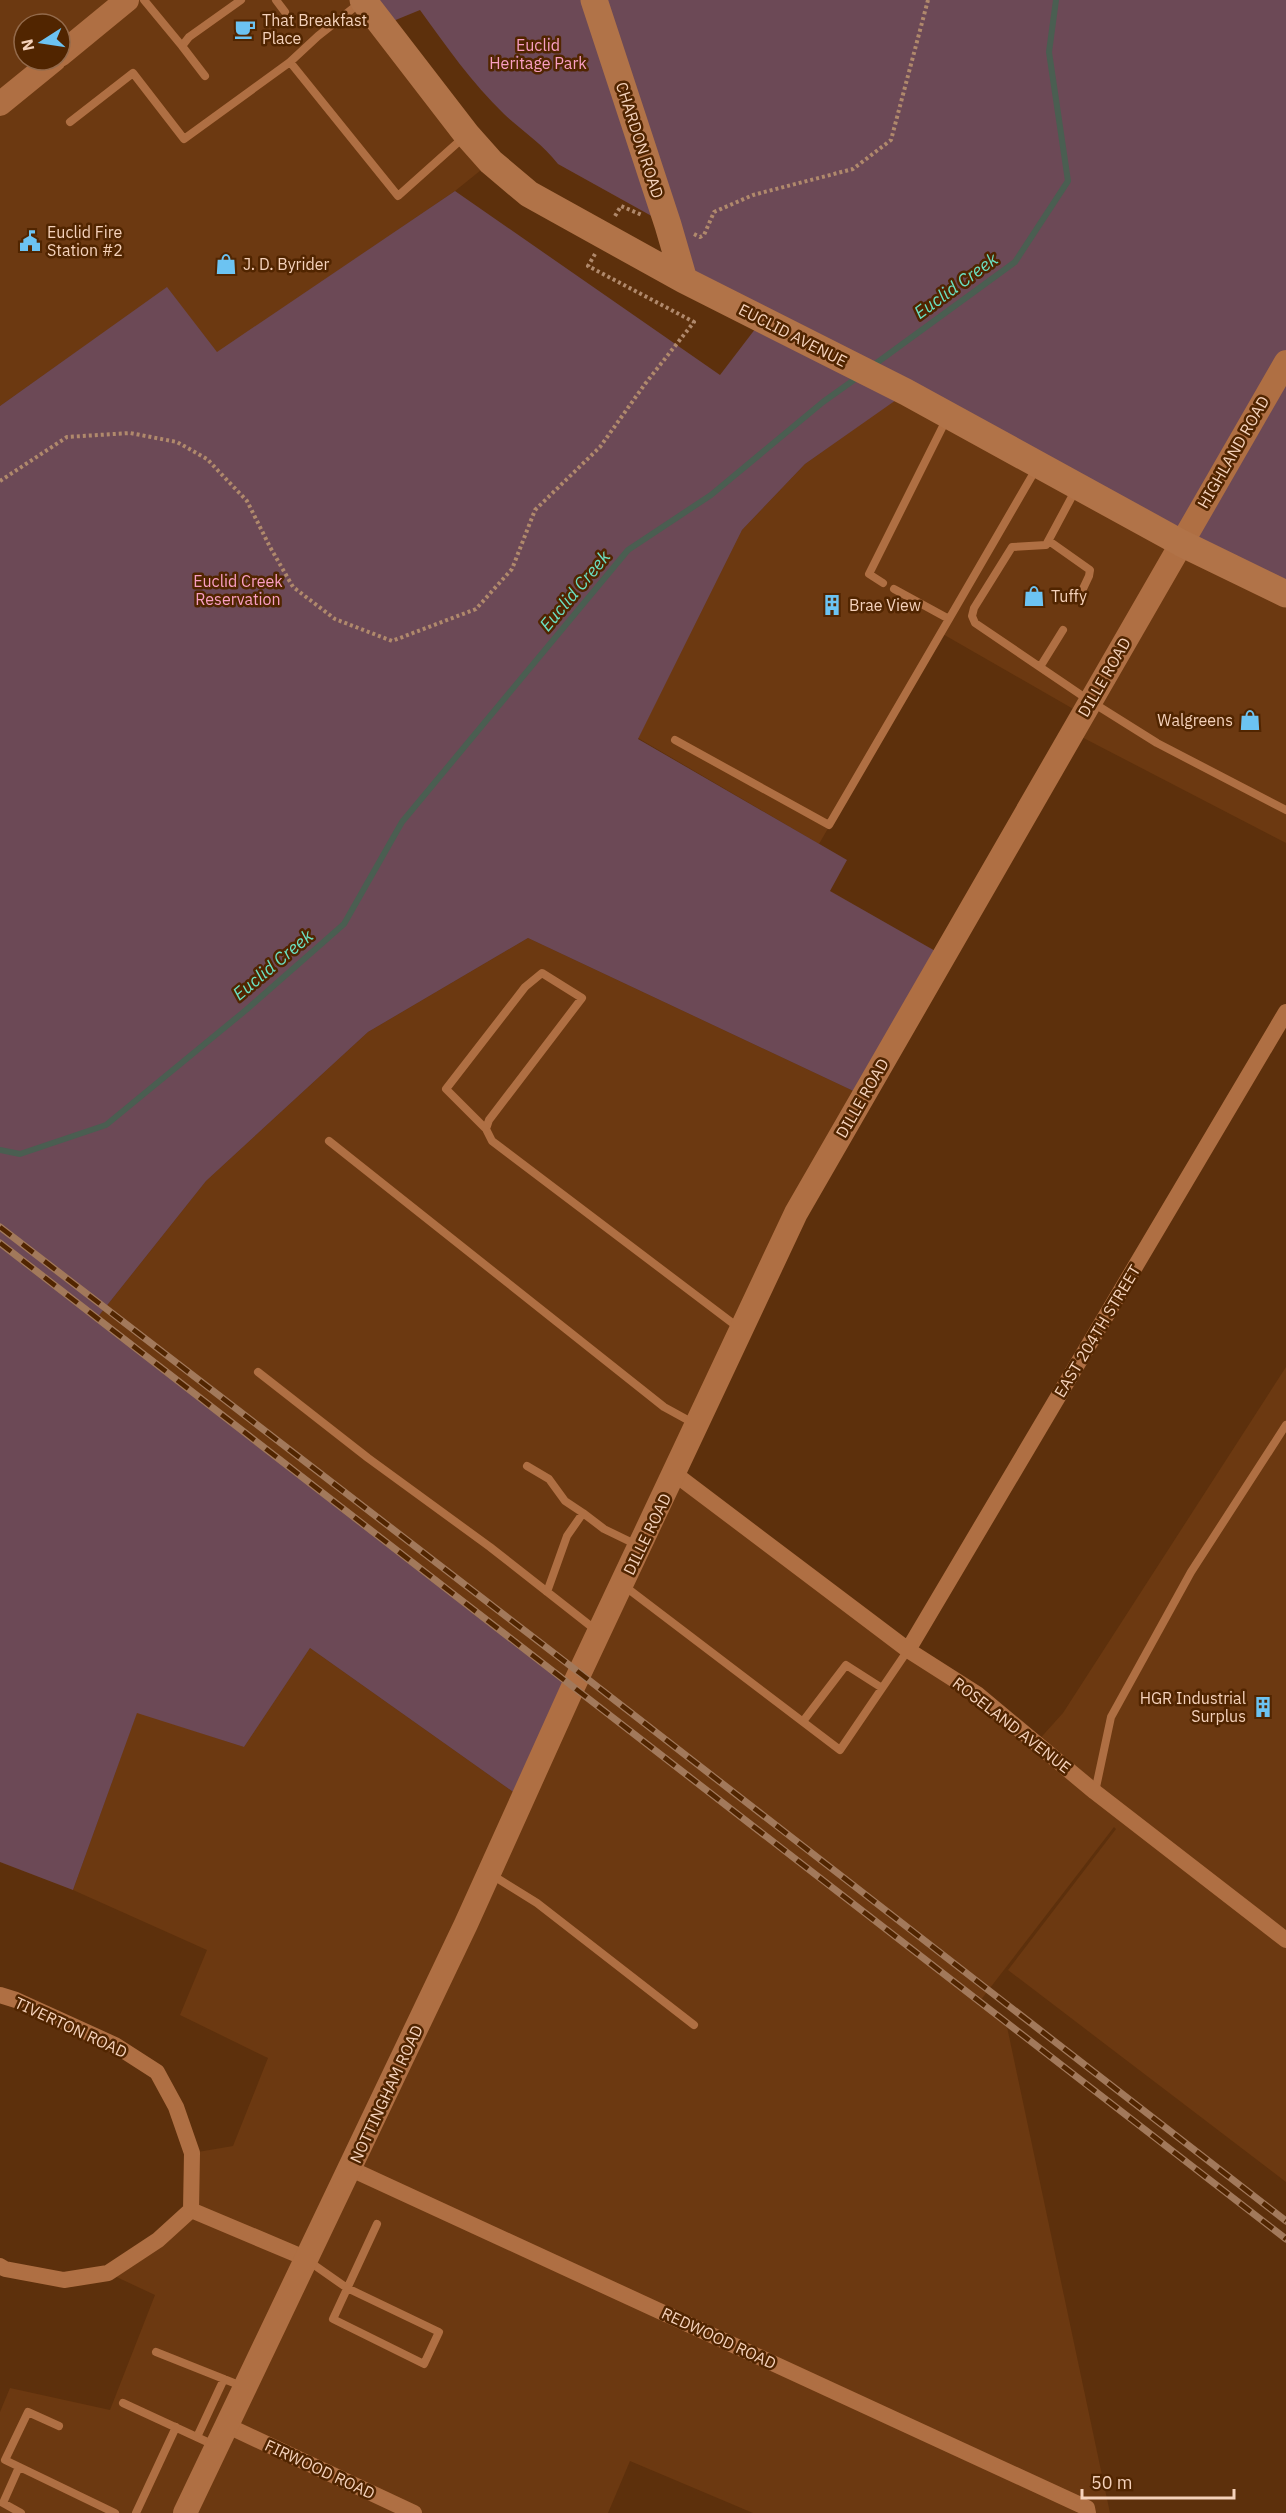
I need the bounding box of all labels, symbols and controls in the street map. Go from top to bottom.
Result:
place label: That Breakfast Place [262,10,367,48]
north arrow [12,12,72,72]
cafe icon: That Breakfast Place [233,17,257,41]
park label: Euclid Heritage Park [489,35,587,73]
text: N [16,37,38,53]
street label: CHARDON ROAD [612,79,668,201]
place label: Euclid Fire Station #2 [47,222,123,260]
public building icon: Euclid Fire Station #2 [18,229,42,253]
water label: Euclid Creek [909,247,1003,324]
shop icon: J. D. Byrider [214,252,238,276]
place label: J. D. Byrider [243,254,330,274]
street label: EUCLID AVENUE [735,299,851,371]
street label: HIGHLAND ROAD [1193,392,1273,512]
water label: Euclid Creek [534,545,615,636]
park label: Euclid Creek Reservation [193,571,283,609]
shop icon: Tuffy [1022,584,1046,608]
place label: Tuffy [1051,586,1087,606]
building icon: Brae View [820,593,844,617]
place label: Brae View [849,595,921,615]
street label: DILLE ROAD [1073,634,1135,720]
shop icon: Walgreens [1238,708,1262,732]
place label: Walgreens [1157,710,1233,730]
water label: Euclid Creek [228,924,318,1005]
street label: DILLE ROAD [831,1055,893,1141]
street label: EAST 204TH STREET [1050,1261,1144,1401]
street label: DILLE ROAD [619,1490,675,1578]
street label: ROSELAND AVENUE [949,1673,1075,1777]
place label: HGR Industrial Surplus [1140,1688,1246,1726]
building icon: HGR Industrial Surplus [1251,1695,1275,1719]
street label: TIVERTON ROAD [12,1992,130,2062]
street label: NOTTINGHAM ROAD [345,2022,427,2166]
street label: REDWOOD ROAD [659,2303,779,2373]
street label: FIRWOOD ROAD [262,2435,378,2503]
scale bar [1082,2462,1234,2500]
text: 50 m [1091,2471,1133,2494]

